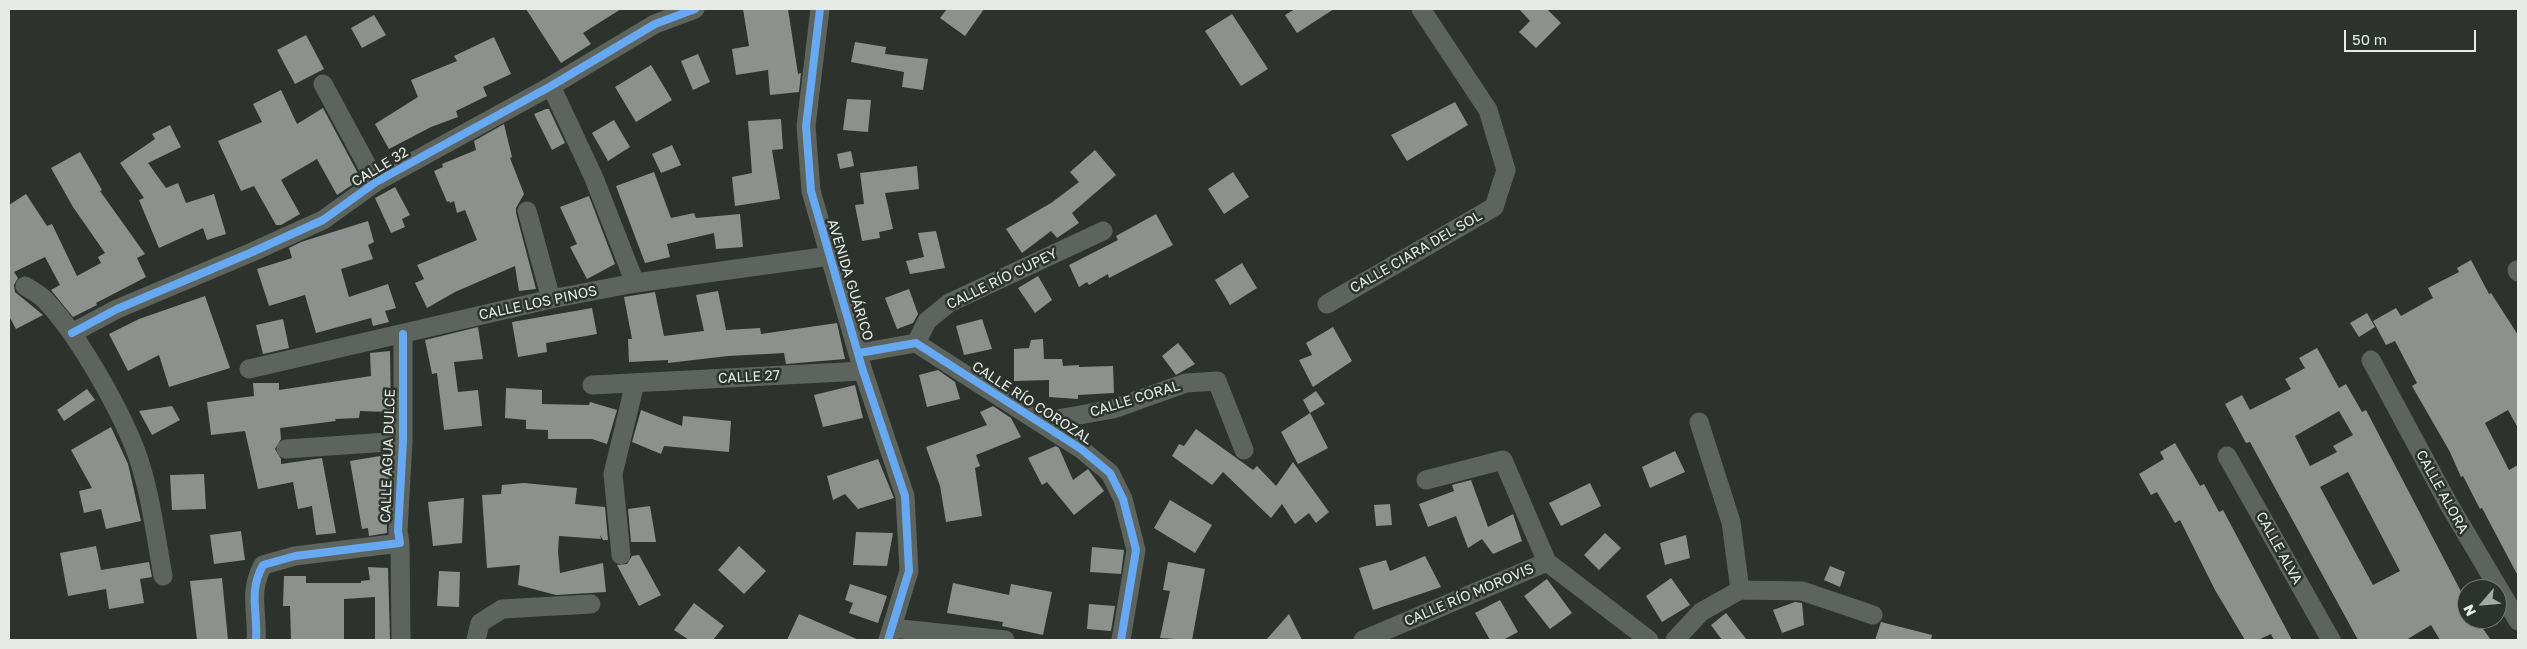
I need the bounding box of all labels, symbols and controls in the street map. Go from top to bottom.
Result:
scale bar [2347,20,2480,52]
text: 50 m [2352,30,2387,48]
street label: CALLE 32 [349,144,411,190]
street label: CALLE CIARA DEL SOL [1347,207,1485,297]
street label: AVENIDA GUÁRICO [824,217,876,343]
street label: CALLE RÍO CUPEY [944,245,1060,313]
street label: CALLE LOS PINOS [477,282,599,324]
street label: CALLE RÍO COROZAL [969,358,1095,448]
street label: CALLE 27 [718,367,780,387]
street label: CALLE CORAL [1088,377,1182,421]
street label: CALLE AGUA DULCE [377,389,399,523]
street label: CALLE ALORA [2412,447,2472,537]
street label: CALLE ALVA [2252,509,2306,587]
street label: CALLE RÍO MOROVIS [1402,560,1536,630]
north arrow [2457,579,2507,629]
text: N [2459,602,2479,619]

